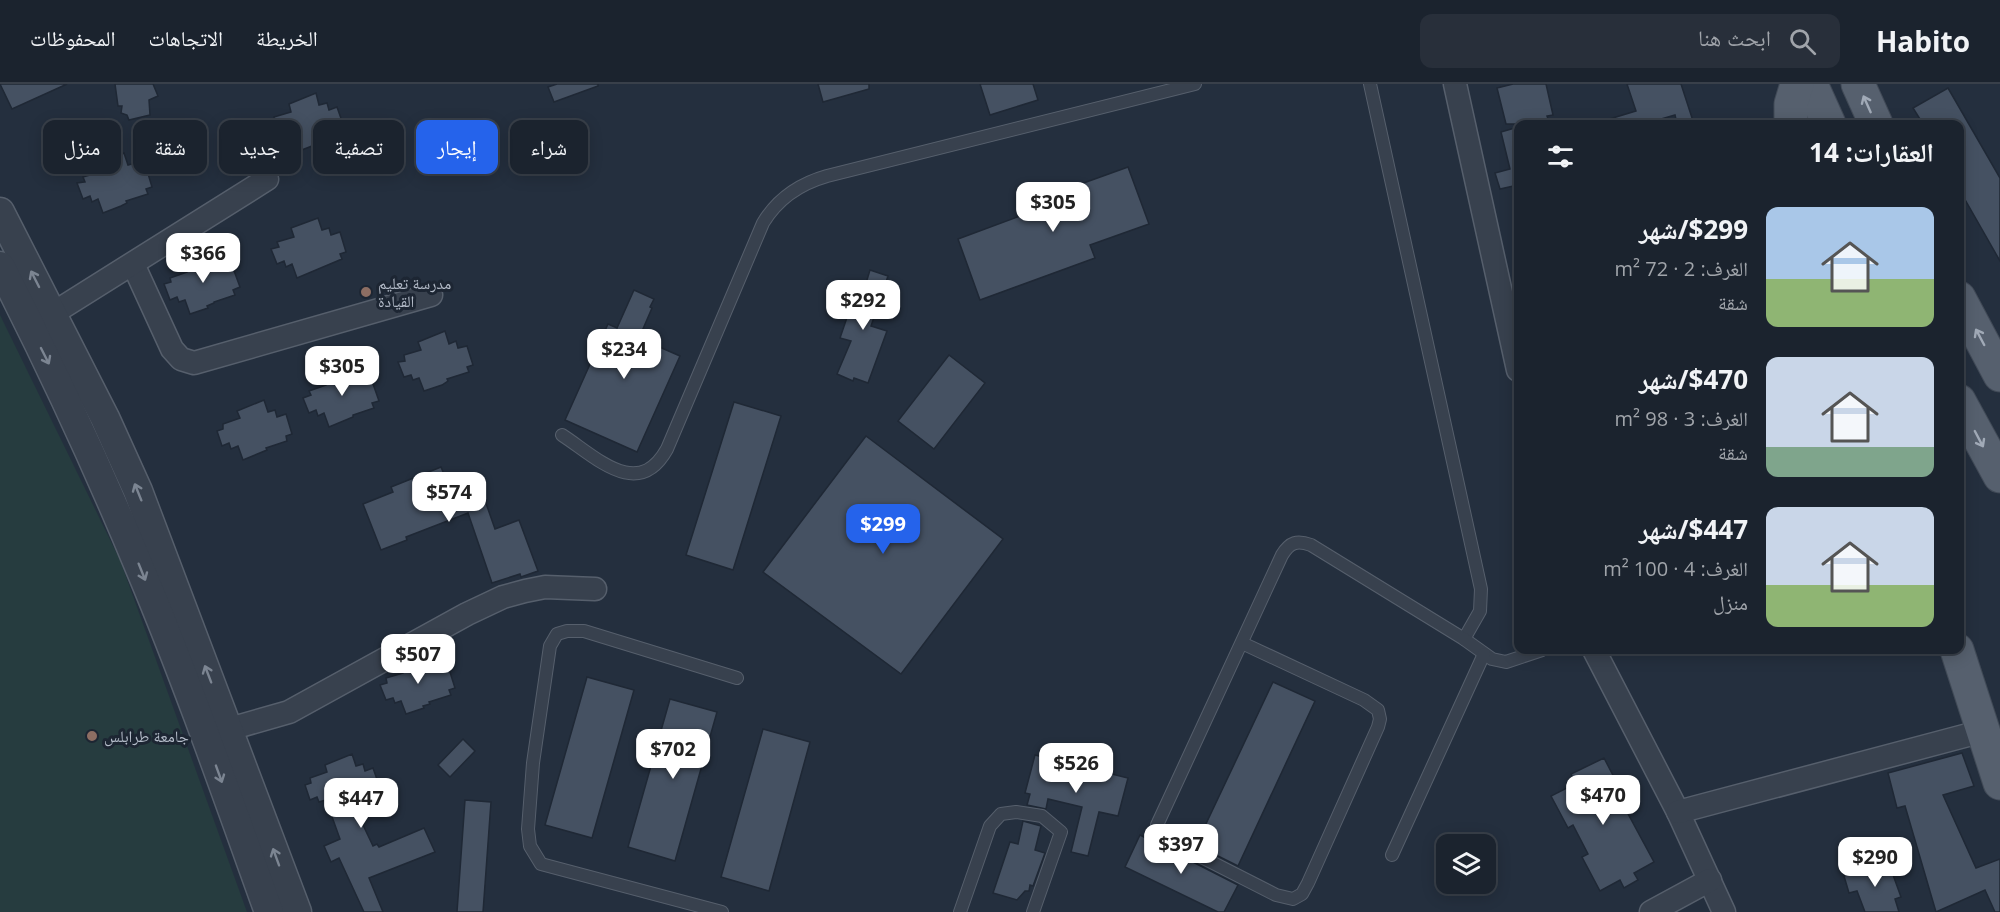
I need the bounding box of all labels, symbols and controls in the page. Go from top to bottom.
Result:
search box [1420,14,1840,68]
text: ابحث هنا [1698,22,1771,52]
text: Habito [1876,22,1970,60]
text: المحفوظات [30,24,115,52]
text: الاتجاهات [148,24,223,52]
text: الخريطة [256,24,318,52]
icon: search [1786,25,1819,58]
one-way arrow [1861,96,1873,114]
chip: منزل [43,120,121,174]
chip: شقة [133,120,207,174]
chip: جديد [219,120,301,174]
chip: تصفية [313,120,404,174]
chip: إيجار [416,120,498,174]
chip: شراء [510,120,588,174]
text: العقارات: 14 [1809,134,1934,170]
icon: filters [1544,140,1577,173]
pin: $305 [1017,182,1089,233]
text: $305 [1030,188,1076,215]
text: $299/شهر [1639,211,1748,247]
icon: home [1814,231,1886,303]
pin: $366 [167,233,239,284]
text: $366 [180,239,226,266]
text: الغرف: 2 · 72 m² [1615,255,1748,282]
one-way arrow [28,271,40,289]
place label: مدرسة تعليم القيادة [378,272,451,312]
pin: $292 [827,280,899,331]
marker: مدرسة تعليم القيادة [359,285,373,299]
text: $292 [840,286,886,313]
text: شقة [1718,289,1748,316]
one-way arrow [1973,328,1985,346]
pin: $234 [588,329,660,380]
text: $234 [601,335,647,362]
one-way arrow [40,346,52,364]
pin: $305 [306,346,378,397]
text: $305 [319,352,365,379]
text: $470/شهر [1639,361,1748,397]
icon: home [1814,381,1886,453]
text: الغرف: 3 · 98 m² [1615,405,1748,432]
one-way arrow [1973,430,1985,447]
text: شقة [1718,439,1748,466]
pin: $574 [413,472,485,523]
text: $574 [426,478,472,505]
one-way arrow [132,484,143,502]
pin: $299 [847,504,919,555]
text: $299 [860,510,906,537]
text: $447/شهر [1639,511,1748,547]
icon: home [1814,531,1886,603]
text: الغرف: 4 · 100 m² [1603,555,1748,582]
one-way arrow [137,562,148,581]
text: منزل [1713,589,1748,616]
pin: $507 [382,634,454,685]
text: $507 [395,640,441,667]
one-way arrow [202,666,213,684]
place label: جامعة طرابلس [104,725,189,747]
marker: جامعة طرابلس [85,729,99,743]
pin: $702 [637,729,709,780]
text: $702 [650,735,696,762]
pin: $526 [1040,743,1112,794]
text: $526 [1053,749,1099,776]
one-way arrow [214,764,225,783]
pin: $470 [1567,775,1639,826]
pin: $447 [325,778,397,829]
text: $470 [1580,781,1626,808]
text: $447 [338,784,384,811]
pin: $397 [1145,824,1217,875]
text: $397 [1158,830,1204,857]
map controls [1436,834,1496,894]
button: layers [1436,834,1496,894]
pin: $290 [1839,837,1911,888]
text: $290 [1852,843,1898,870]
one-way arrow [270,848,281,867]

